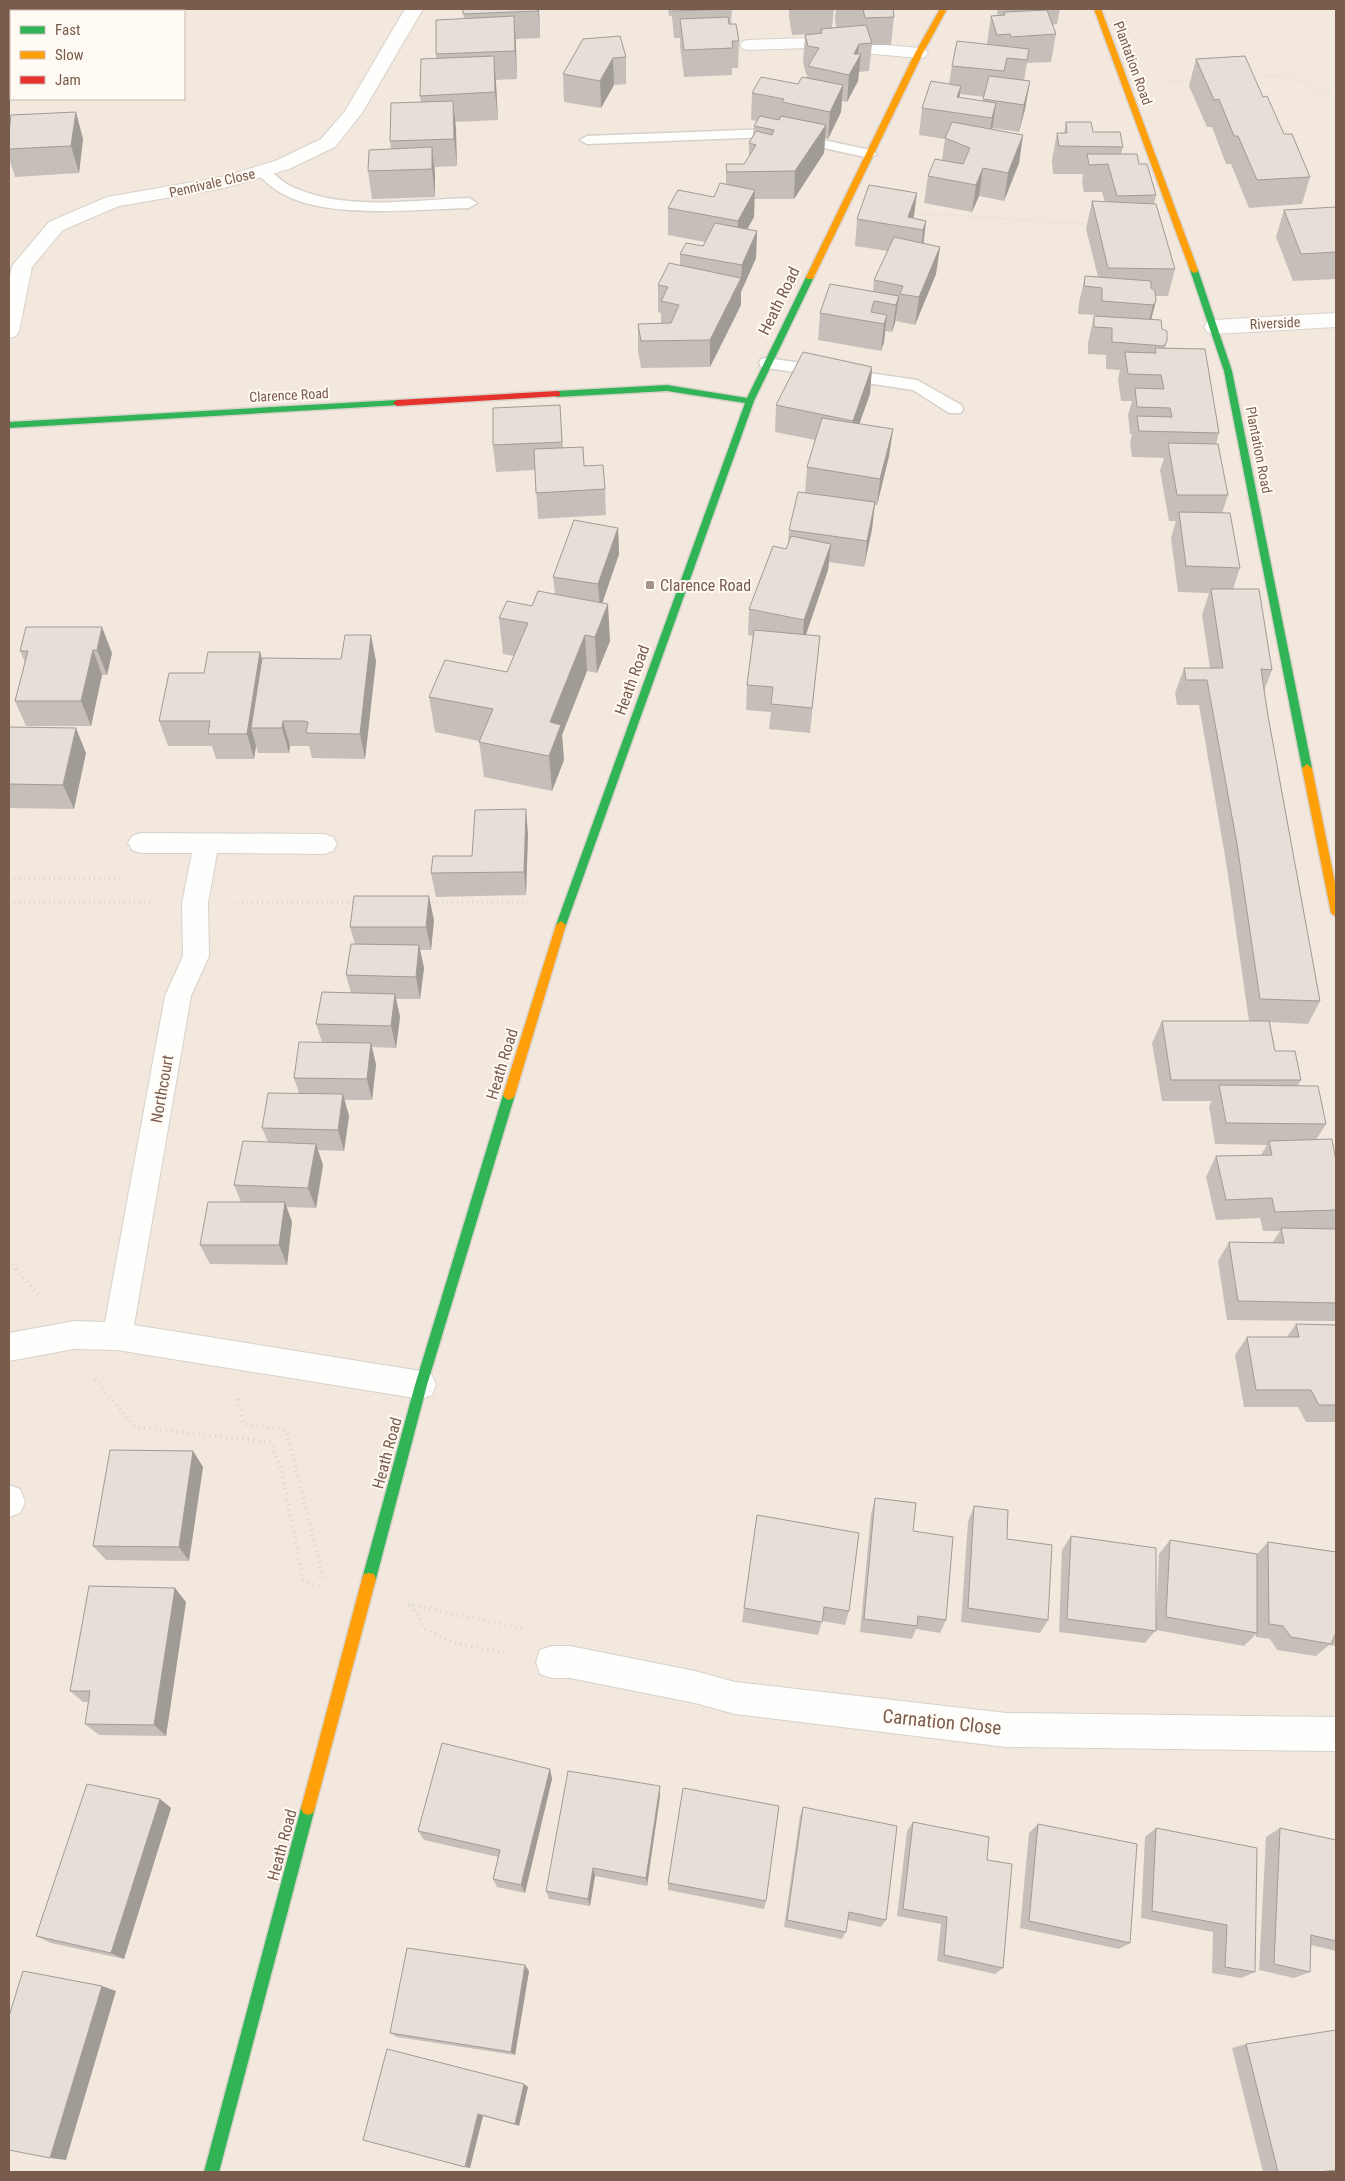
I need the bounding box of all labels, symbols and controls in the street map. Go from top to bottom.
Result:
legend [10,10,185,100]
street label: Plantation Road [1110,19,1156,107]
text: Fast [55,21,80,39]
text: Slow [55,46,84,64]
text: Jam [55,71,81,89]
street label: Pennivale Close [167,165,257,201]
street label: Heath Road [754,264,804,338]
street label: Riverside [1249,314,1301,332]
street label: Clarence Road [249,385,329,405]
street label: Plantation Road [1243,405,1275,495]
place label: Clarence Road [660,576,751,595]
marker: Clarence Road [644,579,656,591]
street label: Heath Road [611,642,653,718]
street label: Heath Road [482,1026,522,1102]
street label: Northcourt [147,1053,177,1125]
street label: Heath Road [368,1415,406,1491]
street label: Carnation Close [881,1704,1003,1740]
street label: Heath Road [263,1807,301,1883]

